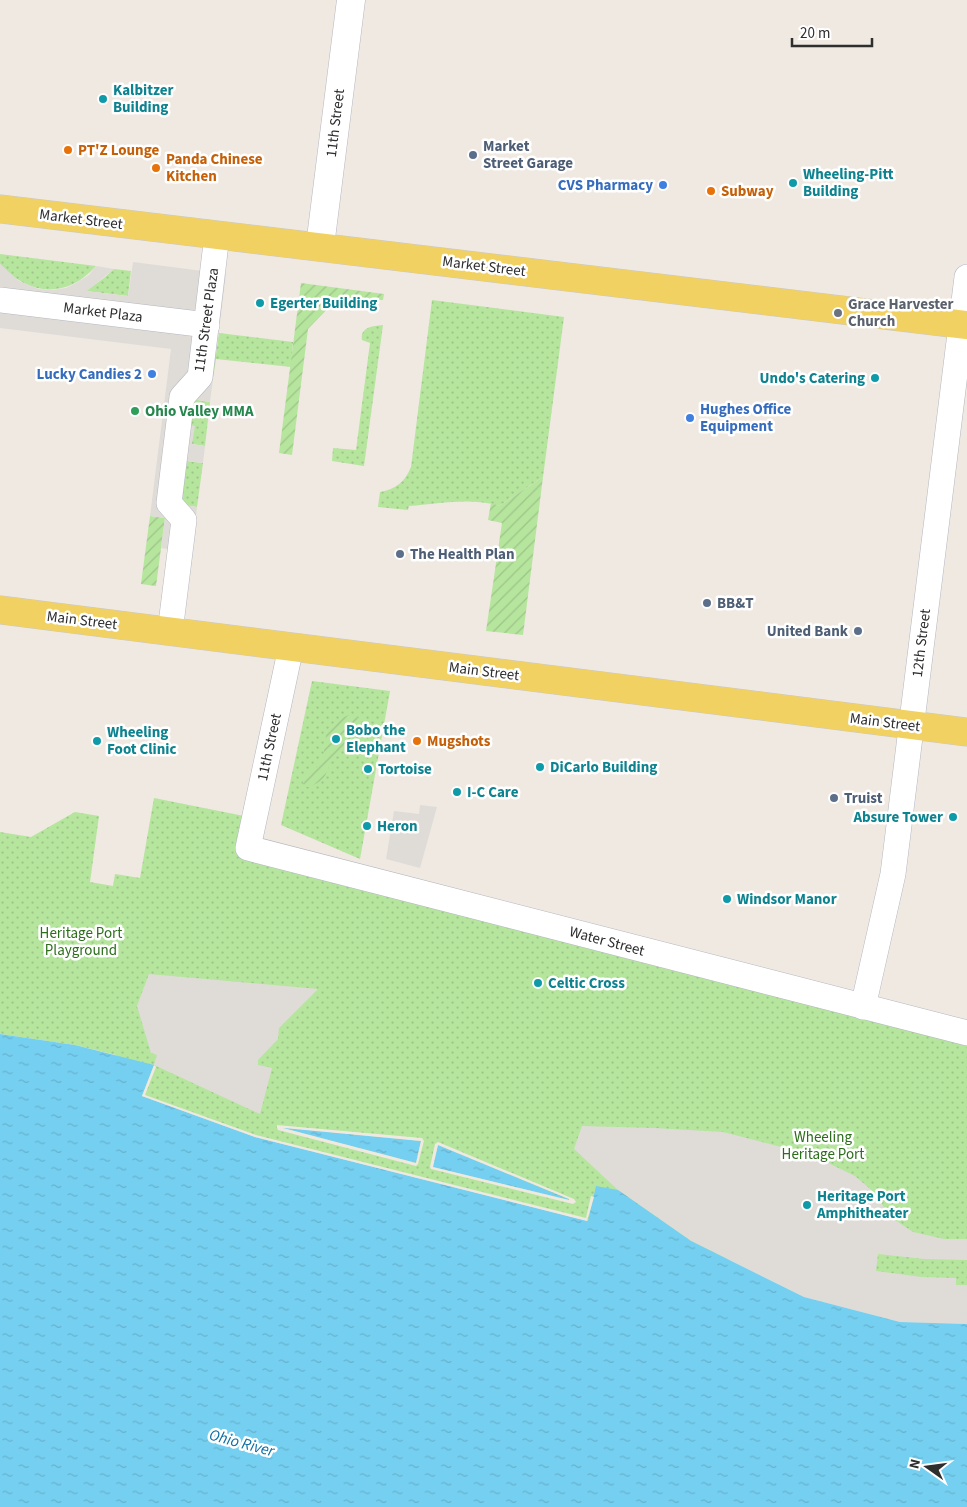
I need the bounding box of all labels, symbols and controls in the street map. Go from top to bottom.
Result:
scale bar [792,15,872,47]
text: 20 m [800,23,830,44]
place label: Kalbitzer Building [113,80,173,118]
street label: 11th Street [321,88,350,158]
marker: Kalbitzer Building [97,93,109,105]
place label: Market Street Garage [483,136,573,174]
place label: PT'Z Lounge [78,140,159,161]
marker: PT'Z Lounge [62,144,74,156]
place label: Panda Chinese Kitchen [166,149,263,187]
marker: Market Street Garage [467,149,479,161]
marker: Panda Chinese Kitchen [150,162,162,174]
place label: Wheeling-Pitt Building [803,164,894,202]
place label: CVS Pharmacy [558,175,653,196]
marker: Wheeling-Pitt Building [787,177,799,189]
marker: CVS Pharmacy [657,179,669,191]
place label: Subway [721,181,774,202]
marker: Subway [705,185,717,197]
street label: Market Street [38,204,124,235]
street label: Market Street [441,251,527,282]
street label: 11th Street Plaza [189,267,224,374]
place label: Egerter Building [270,293,377,314]
place label: Grace Harvester Church [848,294,954,332]
street label: Market Plaza [62,297,144,328]
marker: Egerter Building [254,297,266,309]
marker: Grace Harvester Church [832,307,844,319]
place label: Lucky Candies 2 [37,364,142,385]
marker: Lucky Candies 2 [146,368,158,380]
place label: Undo's Catering [760,368,865,389]
marker: Undo's Catering [869,372,881,384]
place label: Hughes Office Equipment [700,399,791,437]
place label: Ohio Valley MMA [145,401,254,422]
marker: Ohio Valley MMA [129,405,141,417]
marker: Hughes Office Equipment [684,412,696,424]
place label: The Health Plan [410,544,515,565]
marker: The Health Plan [394,548,406,560]
place label: BB&T [717,593,754,614]
marker: BB&T [701,597,713,609]
street label: Main Street [45,606,118,635]
street label: 12th Street [907,608,936,678]
place label: United Bank [767,621,849,642]
marker: United Bank [852,625,864,637]
street label: Main Street [447,657,520,686]
street label: Main Street [848,708,921,737]
street label: 11th Street [252,711,287,783]
place label: Bobo the Elephant [346,720,406,758]
place label: Wheeling Foot Clinic [107,722,177,760]
place label: Mugshots [427,731,491,752]
marker: Bobo the Elephant [330,733,342,745]
marker: Wheeling Foot Clinic [91,735,103,747]
marker: Mugshots [411,735,423,747]
place label: DiCarlo Building [550,757,657,778]
place label: Tortoise [378,759,432,780]
marker: DiCarlo Building [534,761,546,773]
marker: Tortoise [362,763,374,775]
place label: I-C Care [467,782,519,803]
marker: I-C Care [451,786,463,798]
place label: Truist [844,788,883,809]
marker: Truist [828,792,840,804]
place label: Absure Tower [852,807,943,828]
marker: Absure Tower [947,811,959,823]
place label: Heron [377,816,418,837]
marker: Heron [361,820,373,832]
place label: Windsor Manor [737,889,837,910]
marker: Windsor Manor [721,893,733,905]
street label: Water Street [567,921,647,962]
park label: Heritage Port Playground [40,923,122,961]
place label: Celtic Cross [548,973,625,994]
marker: Celtic Cross [532,977,544,989]
park label: Wheeling Heritage Port [782,1127,864,1165]
place label: Heritage Port Amphitheater [816,1186,909,1224]
marker: Heritage Port Amphitheater [801,1199,813,1211]
water label: Ohio River [207,1424,278,1463]
north arrow [902,1442,952,1492]
text: N [905,1457,926,1471]

